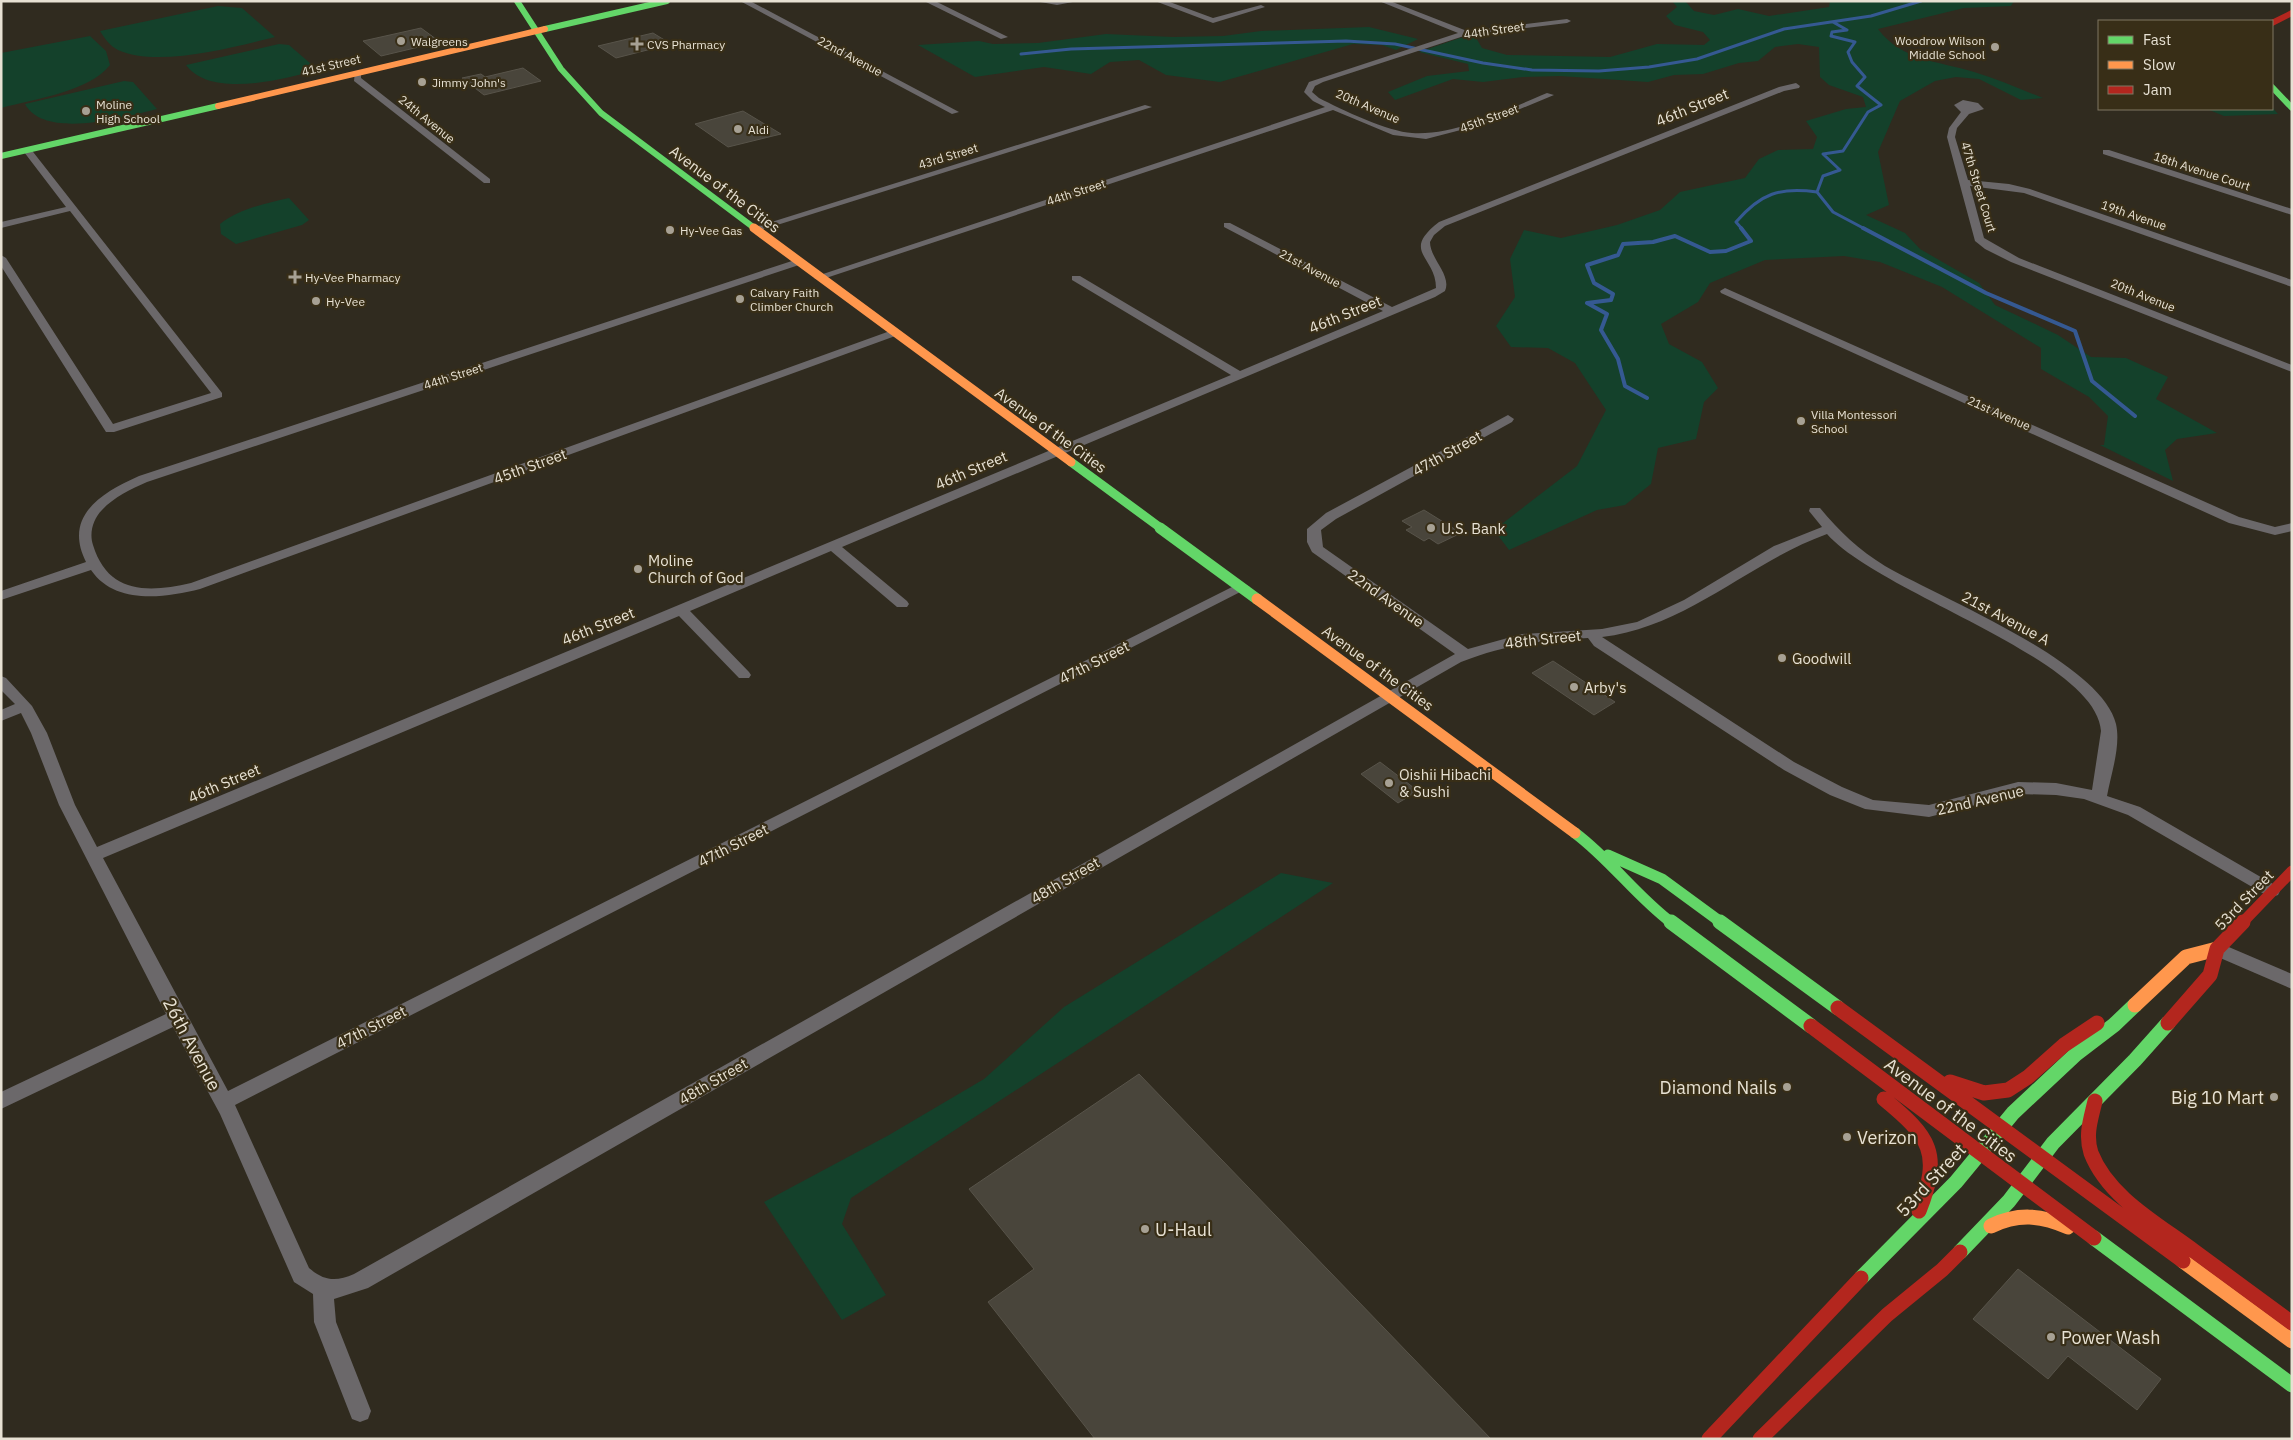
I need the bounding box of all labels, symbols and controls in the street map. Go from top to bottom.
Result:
street label: 44th Street [1463,18,1525,42]
legend [2098,20,2273,110]
text: Fast [2143,30,2171,49]
street label: 22nd Avenue [815,33,885,79]
place label: Woodrow Wilson Middle School [1895,33,1985,62]
place label: Walgreens [411,34,468,49]
marker: Walgreens [395,35,407,47]
place label: CVS Pharmacy [647,37,725,52]
marker: CVS Pharmacy [631,38,643,50]
marker: Woodrow Wilson Middle School [1989,41,2001,53]
street label: 41st Street [300,51,362,79]
text: Slow [2143,55,2176,74]
place label: Jimmy John's [432,75,506,90]
marker: Jimmy John's [416,76,428,88]
text: Jam [2143,80,2172,99]
street label: 46th Street [1653,84,1731,130]
street label: 20th Avenue [1334,86,1403,126]
street label: 24th Avenue [396,92,459,147]
place label: Moline High School [96,97,160,126]
street label: 45th Street [1458,100,1520,136]
marker: Moline High School [80,105,92,117]
place label: Aldi [748,122,769,137]
marker: Aldi [732,123,744,135]
street label: 43rd Street [916,140,980,172]
street label: 47th Street Court [1958,140,2000,234]
street label: Avenue of the Cities [666,141,784,237]
street label: 18th Avenue Court [2152,148,2252,194]
street label: 44th Street [1045,175,1107,209]
street label: 19th Avenue [2099,197,2169,233]
place label: Hy-Vee Gas [680,223,743,238]
marker: Hy-Vee Gas [664,224,676,236]
street label: 21st Avenue [1277,246,1344,291]
place label: Hy-Vee Pharmacy [305,270,401,285]
marker: Hy-Vee Pharmacy [289,271,301,283]
street label: 20th Avenue [2109,275,2178,315]
place label: Calvary Faith Climber Church [750,285,833,314]
street label: 46th Street [1306,291,1384,337]
marker: Calvary Faith Climber Church [734,293,746,305]
place label: Hy-Vee [326,294,365,309]
marker: Hy-Vee [310,295,322,307]
street label: 44th Street [422,359,484,393]
street label: Avenue of the Cities [991,383,1111,477]
street label: 21st Avenue [1965,392,2033,434]
place label: Villa Montessori School [1811,407,1897,436]
marker: Villa Montessori School [1795,415,1807,427]
street label: 47th Street [1409,426,1485,480]
street label: 45th Street [491,444,569,488]
street label: 46th Street [932,446,1010,494]
place label: U.S. Bank [1441,519,1506,538]
marker: U.S. Bank [1425,522,1437,534]
place label: Moline Church of God [648,551,744,587]
marker: Moline Church of God [632,563,644,575]
street label: 22nd Avenue [1344,565,1428,631]
street label: 21st Avenue A [1959,587,2054,649]
street label: 46th Street [559,603,637,649]
street label: Avenue of the Cities [1318,621,1438,715]
street label: 48th Street [1504,626,1582,652]
street label: 47th Street [1056,636,1132,688]
place label: Goodwill [1792,649,1851,668]
marker: Goodwill [1776,652,1788,664]
place label: Arby's [1584,678,1626,697]
marker: Arby's [1568,681,1580,693]
street label: 46th Street [185,759,263,807]
place label: Oishii Hibachi & Sushi [1399,765,1491,801]
marker: Oishii Hibachi & Sushi [1383,777,1395,789]
street label: 22nd Avenue [1935,781,2025,819]
street label: 47th Street [695,819,771,871]
street label: 48th Street [1027,853,1103,907]
street label: 53rd Street [2210,866,2278,934]
street label: 26th Avenue [158,993,226,1095]
street label: 47th Street [333,1001,409,1053]
street label: Avenue of the Cities [1880,1053,2022,1167]
street label: 48th Street [675,1054,751,1108]
place label: Diamond Nails [1660,1076,1777,1099]
marker: Diamond Nails [1781,1081,1793,1093]
place label: Big 10 Mart [2171,1086,2264,1109]
marker: Big 10 Mart [2268,1091,2280,1103]
place label: Verizon [1857,1126,1917,1149]
marker: Verizon [1841,1131,1853,1143]
street label: 53rd Street [1891,1138,1971,1222]
place label: U-Haul [1155,1218,1212,1241]
marker: U-Haul [1139,1223,1151,1235]
place label: Power Wash [2061,1326,2160,1349]
marker: Power Wash [2045,1331,2057,1343]

